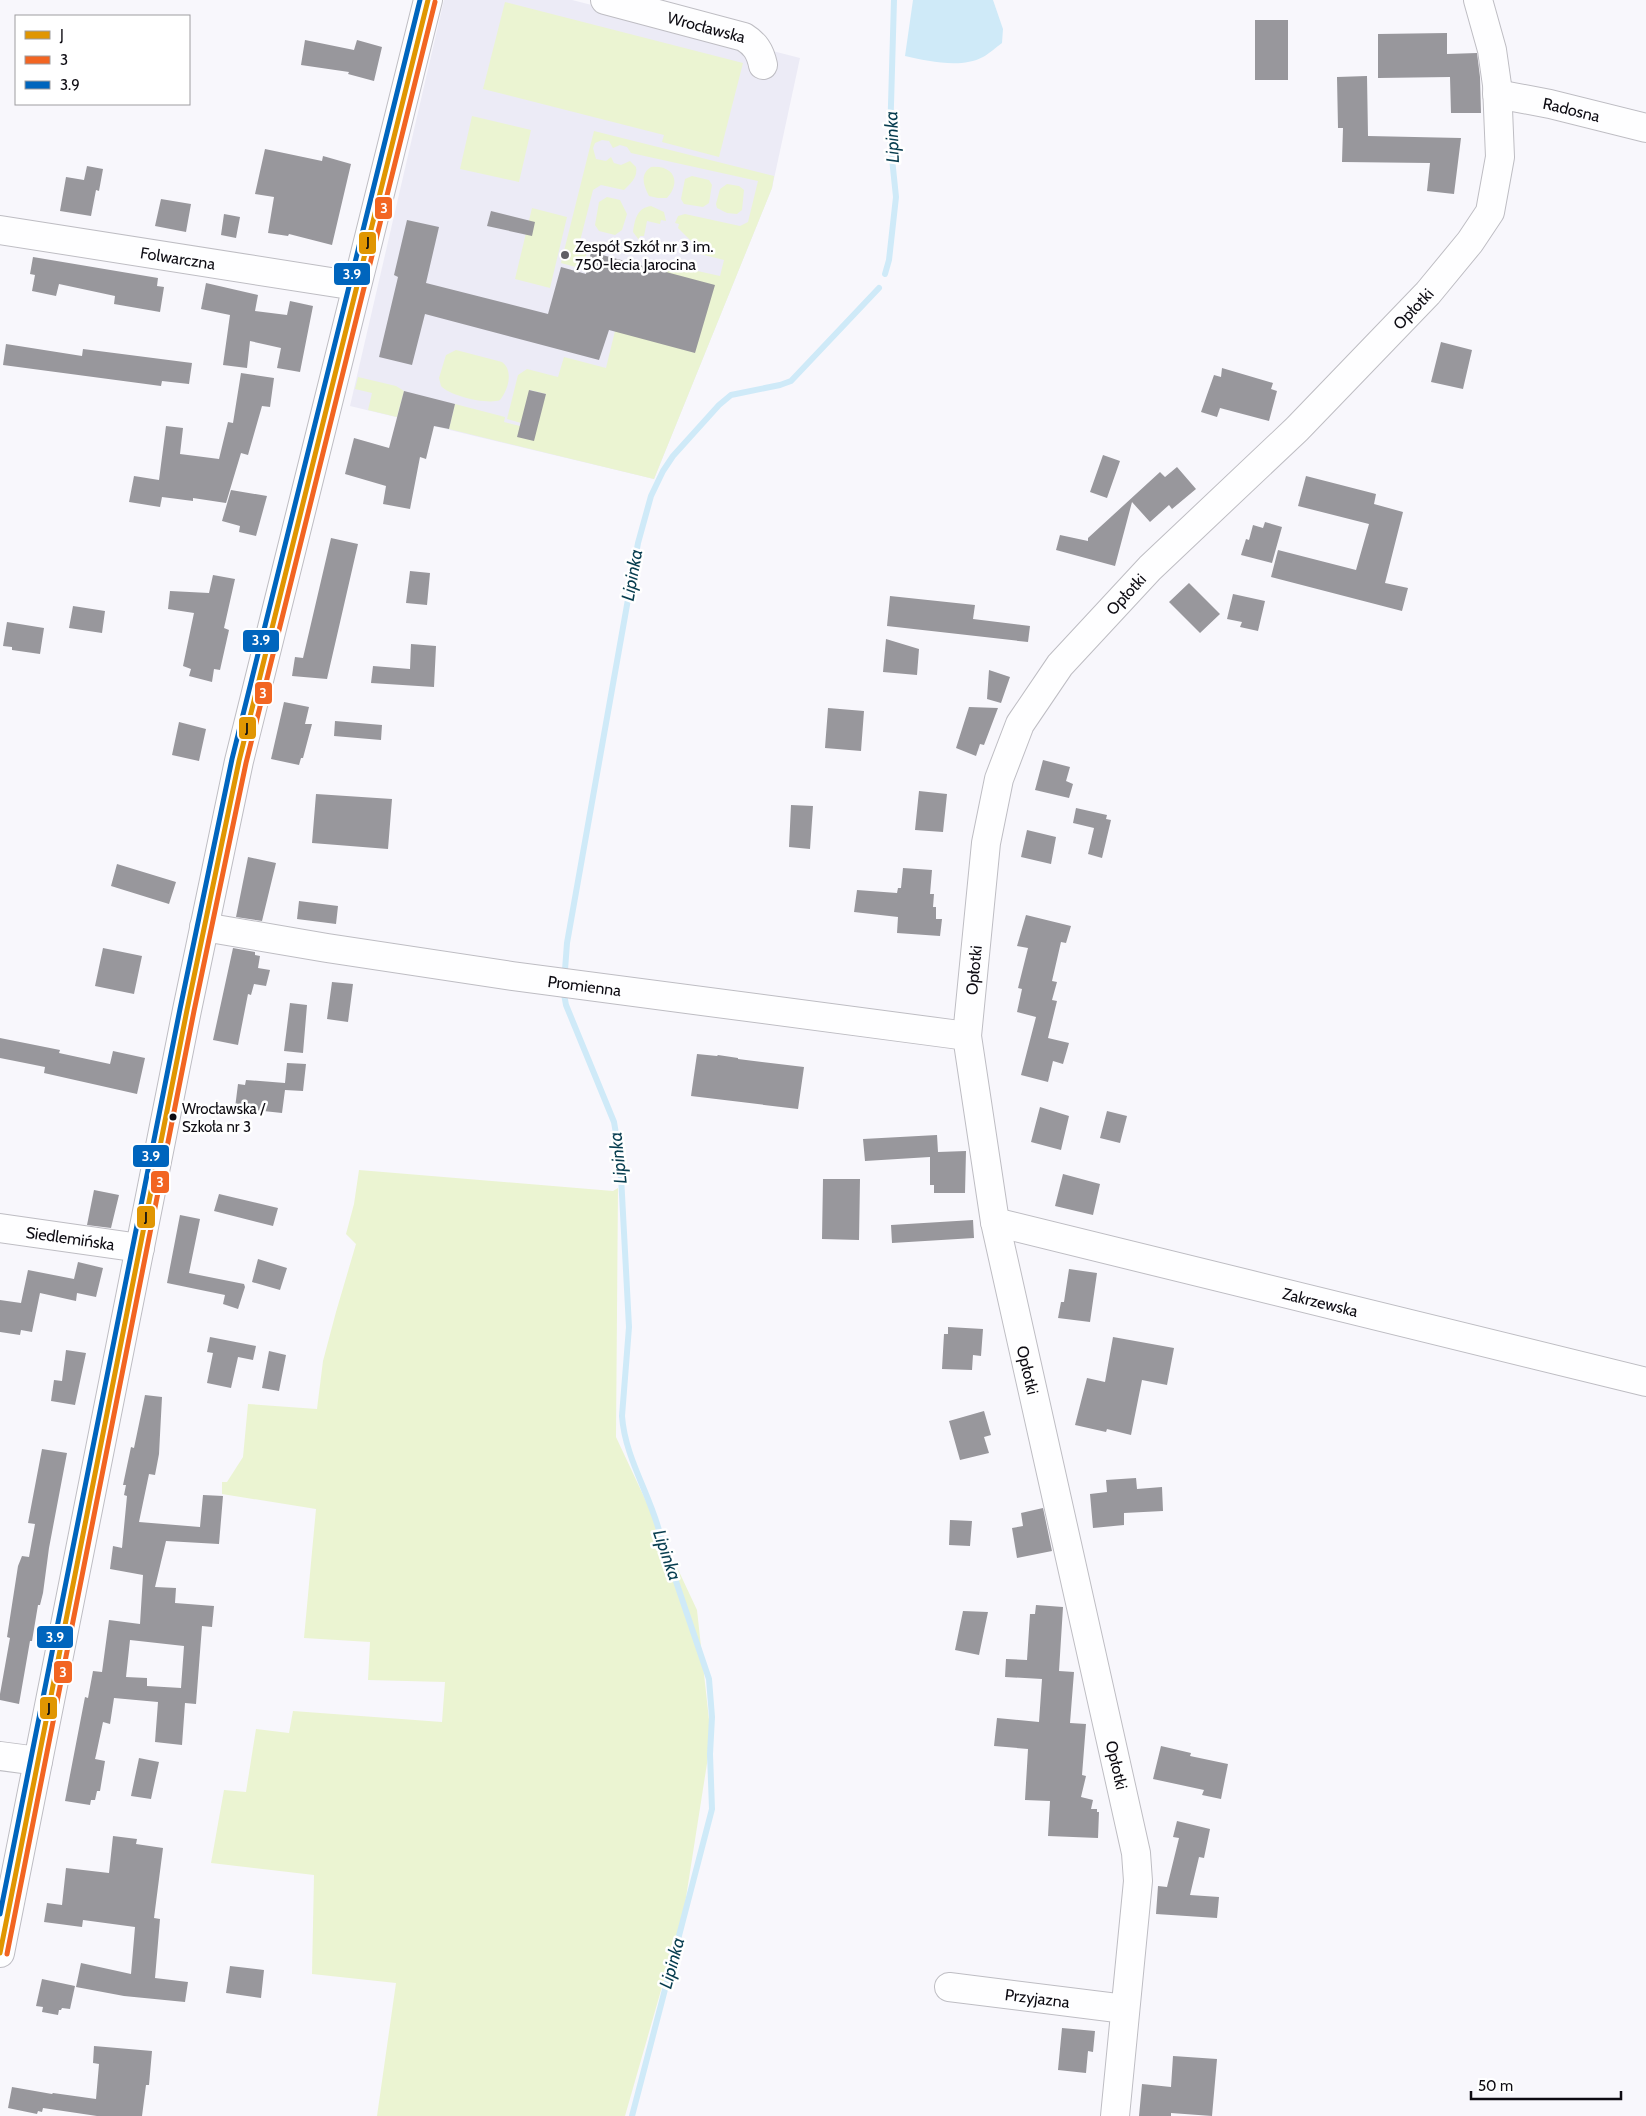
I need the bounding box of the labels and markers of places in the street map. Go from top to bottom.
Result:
place label: Zespół Szkół nr 3 im. 750-lecia Jarocina [575,237,714,274]
marker: Zespół Szkół nr 3 im. 750-lecia Jarocina [559,249,571,261]
place label: Wrocławska / Szkoła nr 3 [182,1100,266,1136]
marker: Wrocławska / Szkoła nr 3 [168,1112,178,1122]

